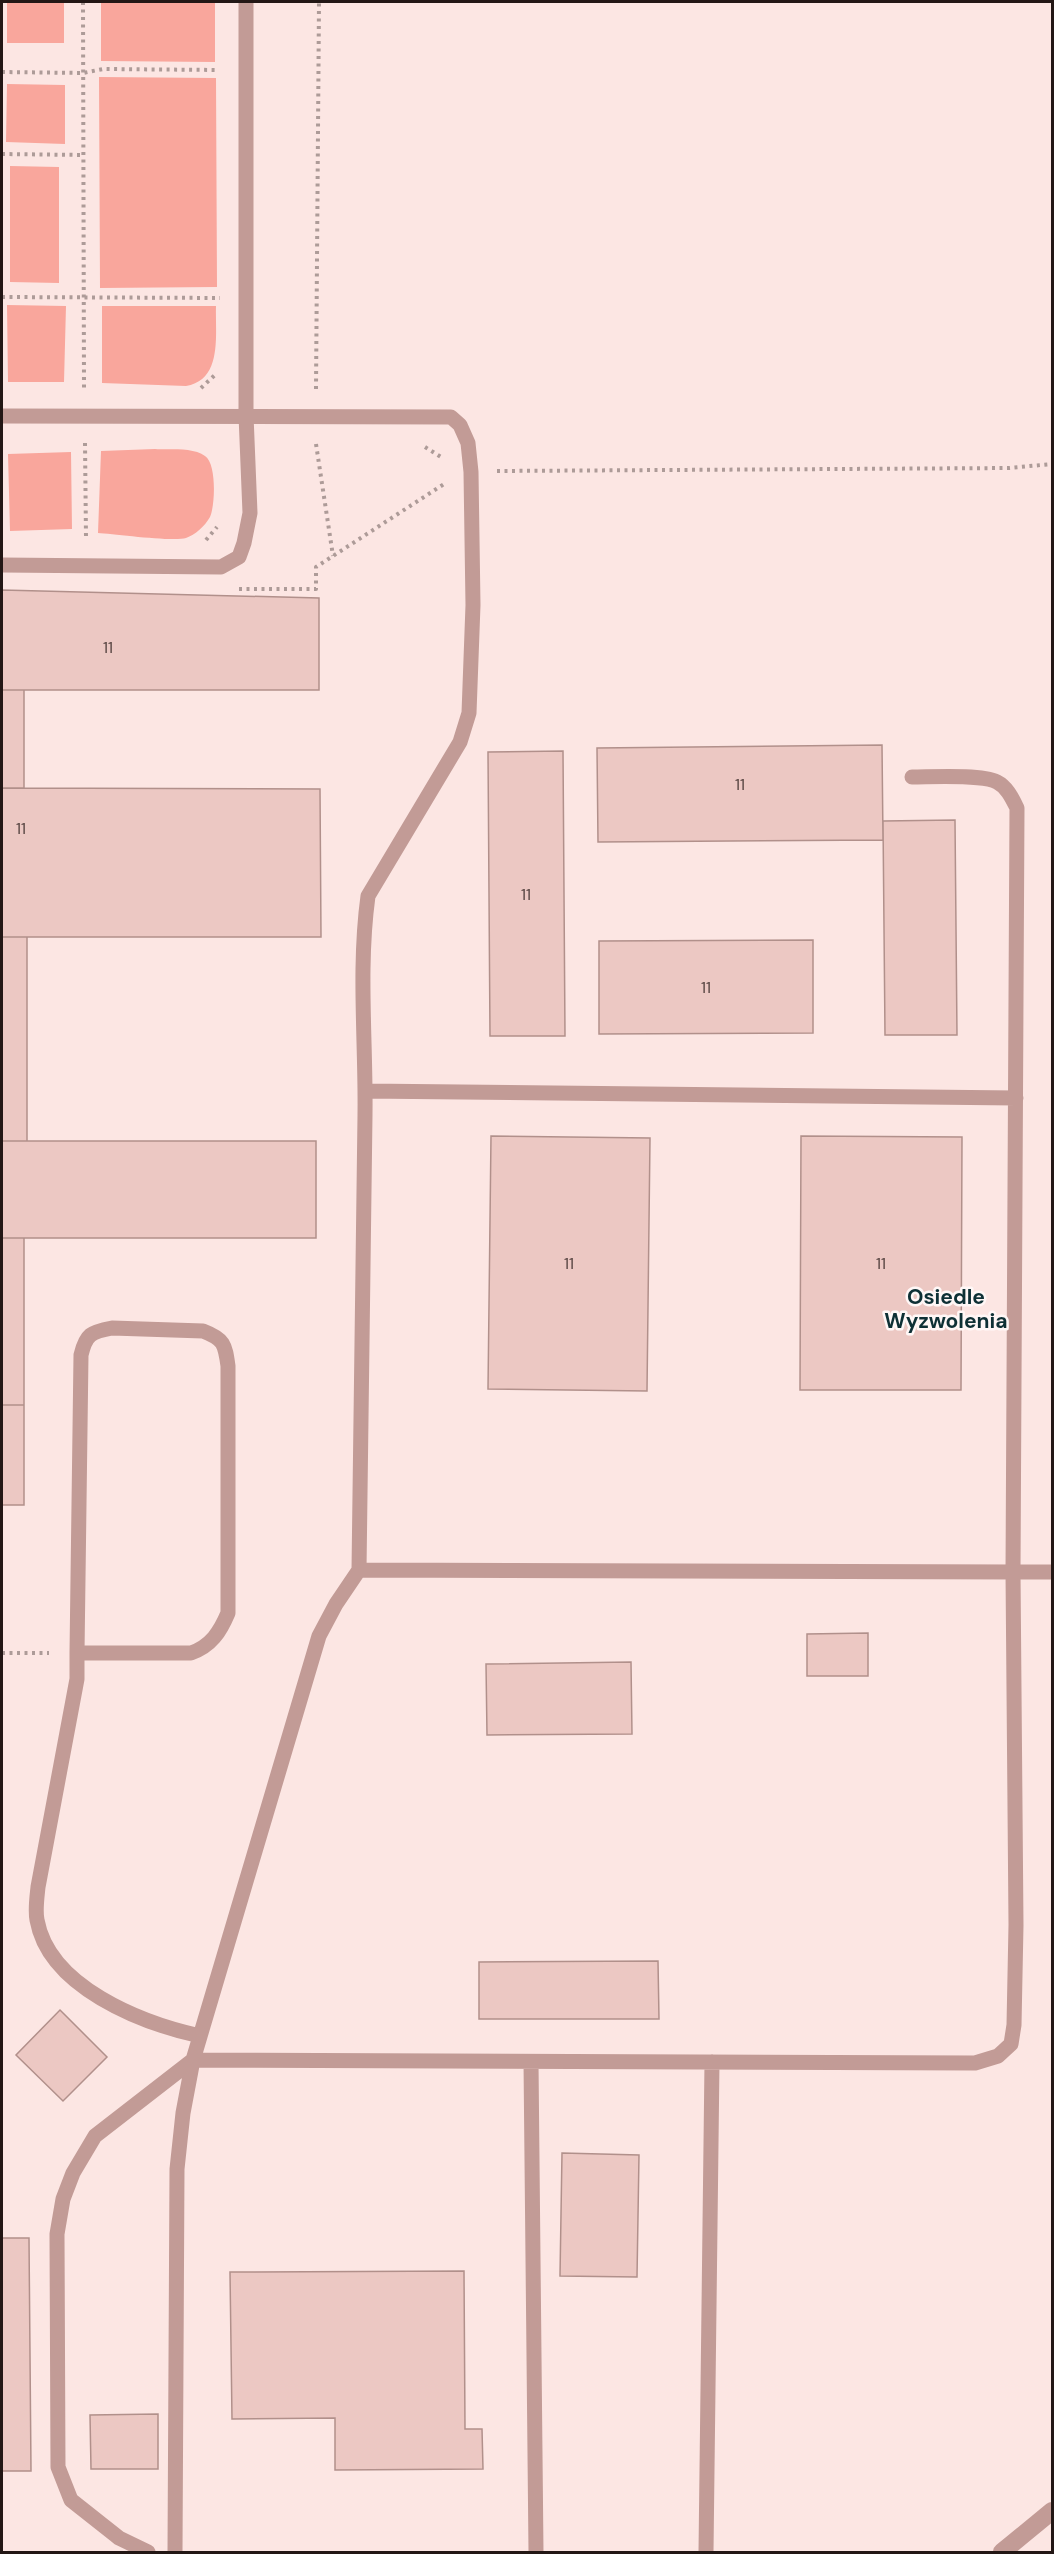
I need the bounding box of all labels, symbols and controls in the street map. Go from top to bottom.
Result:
house number: 11 [103,637,113,658]
house number: 11 [735,774,745,795]
house number: 11 [16,818,26,839]
house number: 11 [521,884,531,905]
house number: 11 [701,977,711,998]
house number: 11 [564,1253,574,1274]
house number: 11 [876,1253,886,1274]
district label: Osiedle Wyzwolenia [884,1283,1008,1335]

